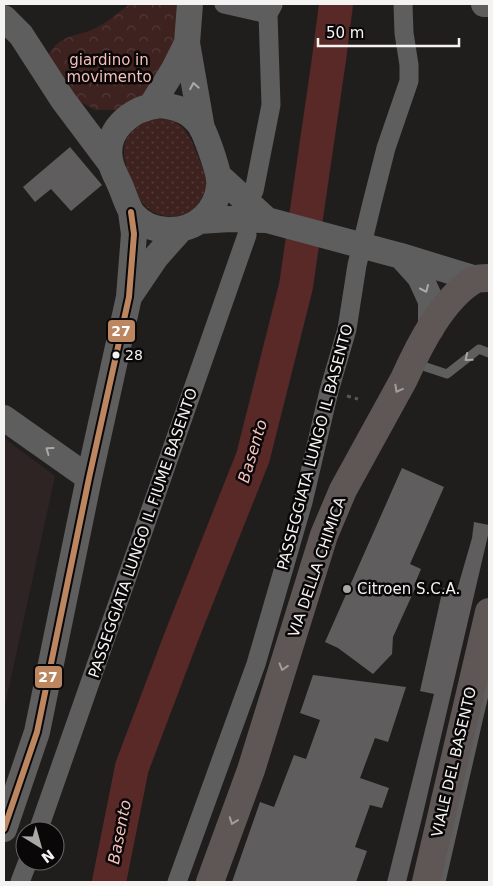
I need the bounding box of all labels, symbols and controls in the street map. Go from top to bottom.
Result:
scale bar [318,15,459,47]
text: 50 m [326,24,364,42]
park label: giardino in movimento [66,51,152,86]
one-way arrow [189,82,199,90]
one-way arrow [419,284,430,293]
line badge: 27 [107,319,136,343]
street label: PASSEGGIATA LUNGO IL BASENTO [273,322,357,572]
text: 27 [111,323,131,339]
place label: 28 [125,347,143,363]
marker: 28 [111,350,121,360]
one-way arrow [464,353,473,362]
one-way arrow [395,383,405,392]
street label: PASSEGGIATA LUNGO IL FIUME BASENTO [85,386,201,680]
water label: Basento [234,417,271,485]
one-way arrow [45,447,55,456]
street label: VIA DELLA CHIMICA [285,494,350,639]
place label: Citroen S.C.A. [357,580,460,598]
marker: Citroen S.C.A. [341,583,353,595]
one-way arrow [279,662,289,671]
line badge: 27 [34,665,63,689]
text: 27 [38,669,58,685]
street label: VIALE DEL BASENTO [428,685,480,839]
water label: Basento [104,798,135,866]
one-way arrow [229,817,239,825]
north arrow [15,821,65,871]
text: N [38,846,57,866]

